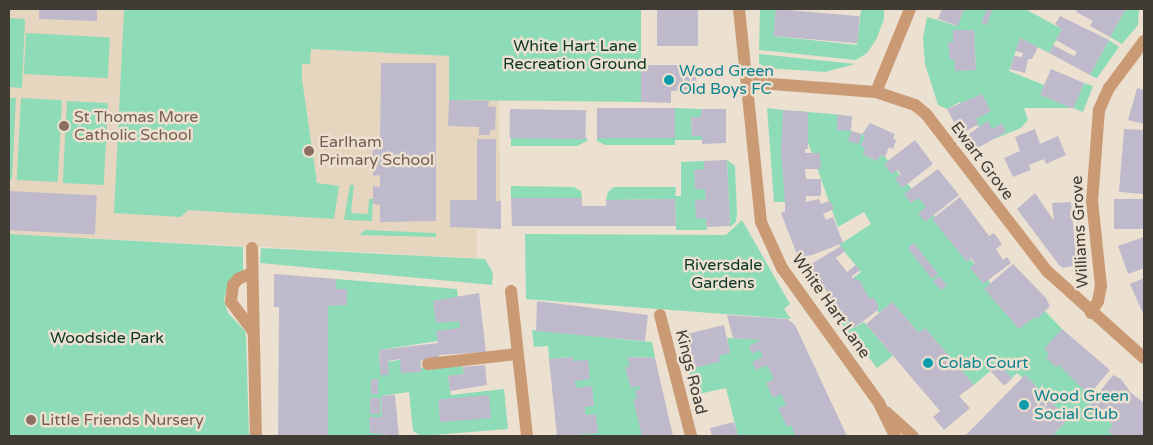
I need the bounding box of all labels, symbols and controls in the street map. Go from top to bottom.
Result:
park label: White Hart Lane Recreation Ground [503,36,647,74]
place label: Wood Green Old Boys FC [679,61,774,99]
marker: Wood Green Old Boys FC [663,74,675,86]
place label: St Thomas More Catholic School [74,107,198,145]
street label: Ewart Grove [946,118,1018,204]
marker: St Thomas More Catholic School [58,120,70,132]
place label: Earlham Primary School [319,132,434,170]
marker: Earlham Primary School [303,145,315,157]
street label: Williams Grove [1067,175,1093,289]
street label: White Hart Lane [788,250,874,362]
park label: Riversdale Gardens [684,255,762,293]
park label: Woodside Park [50,328,164,348]
street label: Kings Road [671,328,711,416]
place label: Colab Court [938,353,1028,373]
marker: Colab Court [922,357,934,369]
place label: Wood Green Social Club [1034,386,1129,424]
marker: Wood Green Social Club [1018,399,1030,411]
place label: Little Friends Nursery [41,410,204,430]
marker: Little Friends Nursery [25,414,37,426]

